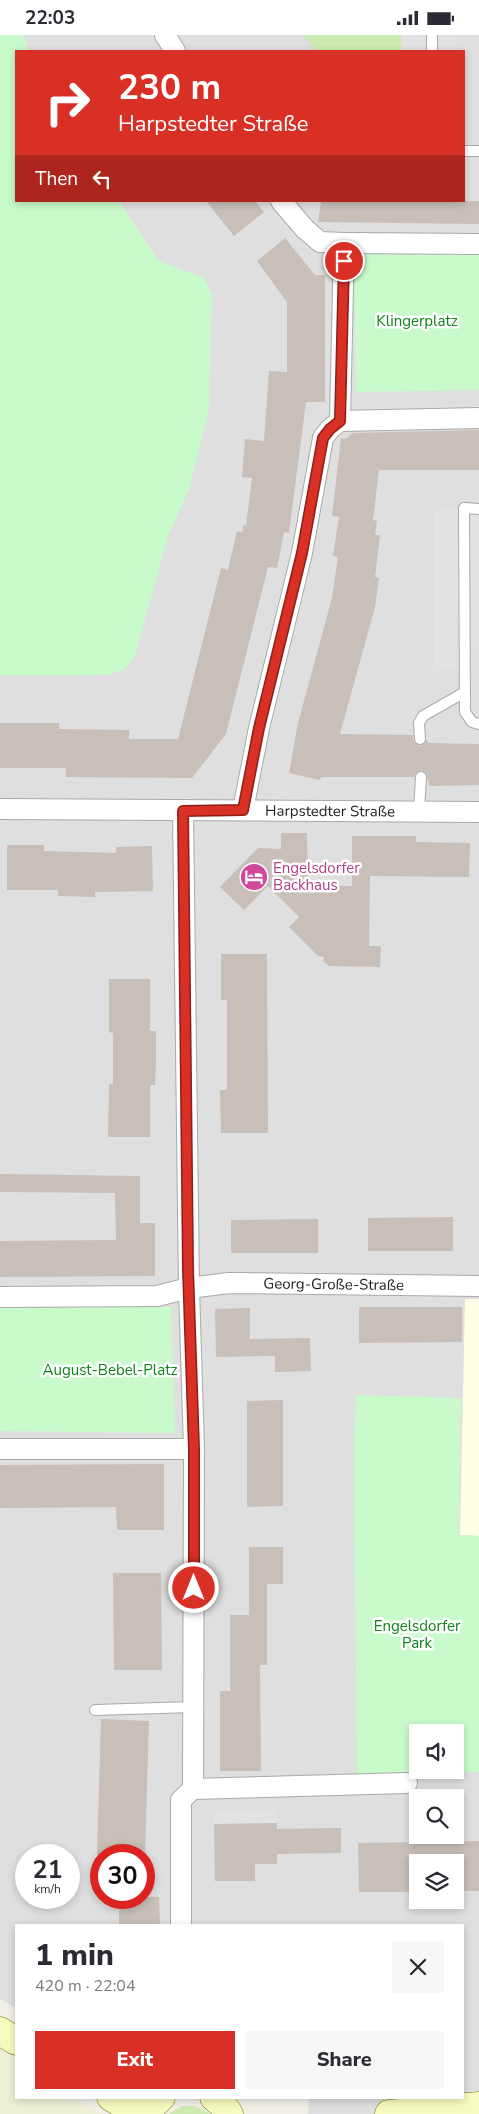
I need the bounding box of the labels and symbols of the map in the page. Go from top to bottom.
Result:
pin [323,240,365,282]
park label: Klingerplatz [376,311,458,331]
street label: Harpstedter Straße [265,801,395,821]
place label: Engelsdorfer Backhaus [273,858,360,895]
hotel icon: Engelsdorfer Backhaus [239,862,269,892]
street label: Georg-Große-Straße [263,1273,404,1295]
park label: August-Bebel-Platz [43,1360,177,1380]
position arrow [167,1561,219,1613]
park label: Engelsdorfer Park [374,1616,461,1653]
speed limit sign: 30 [90,1844,155,1909]

